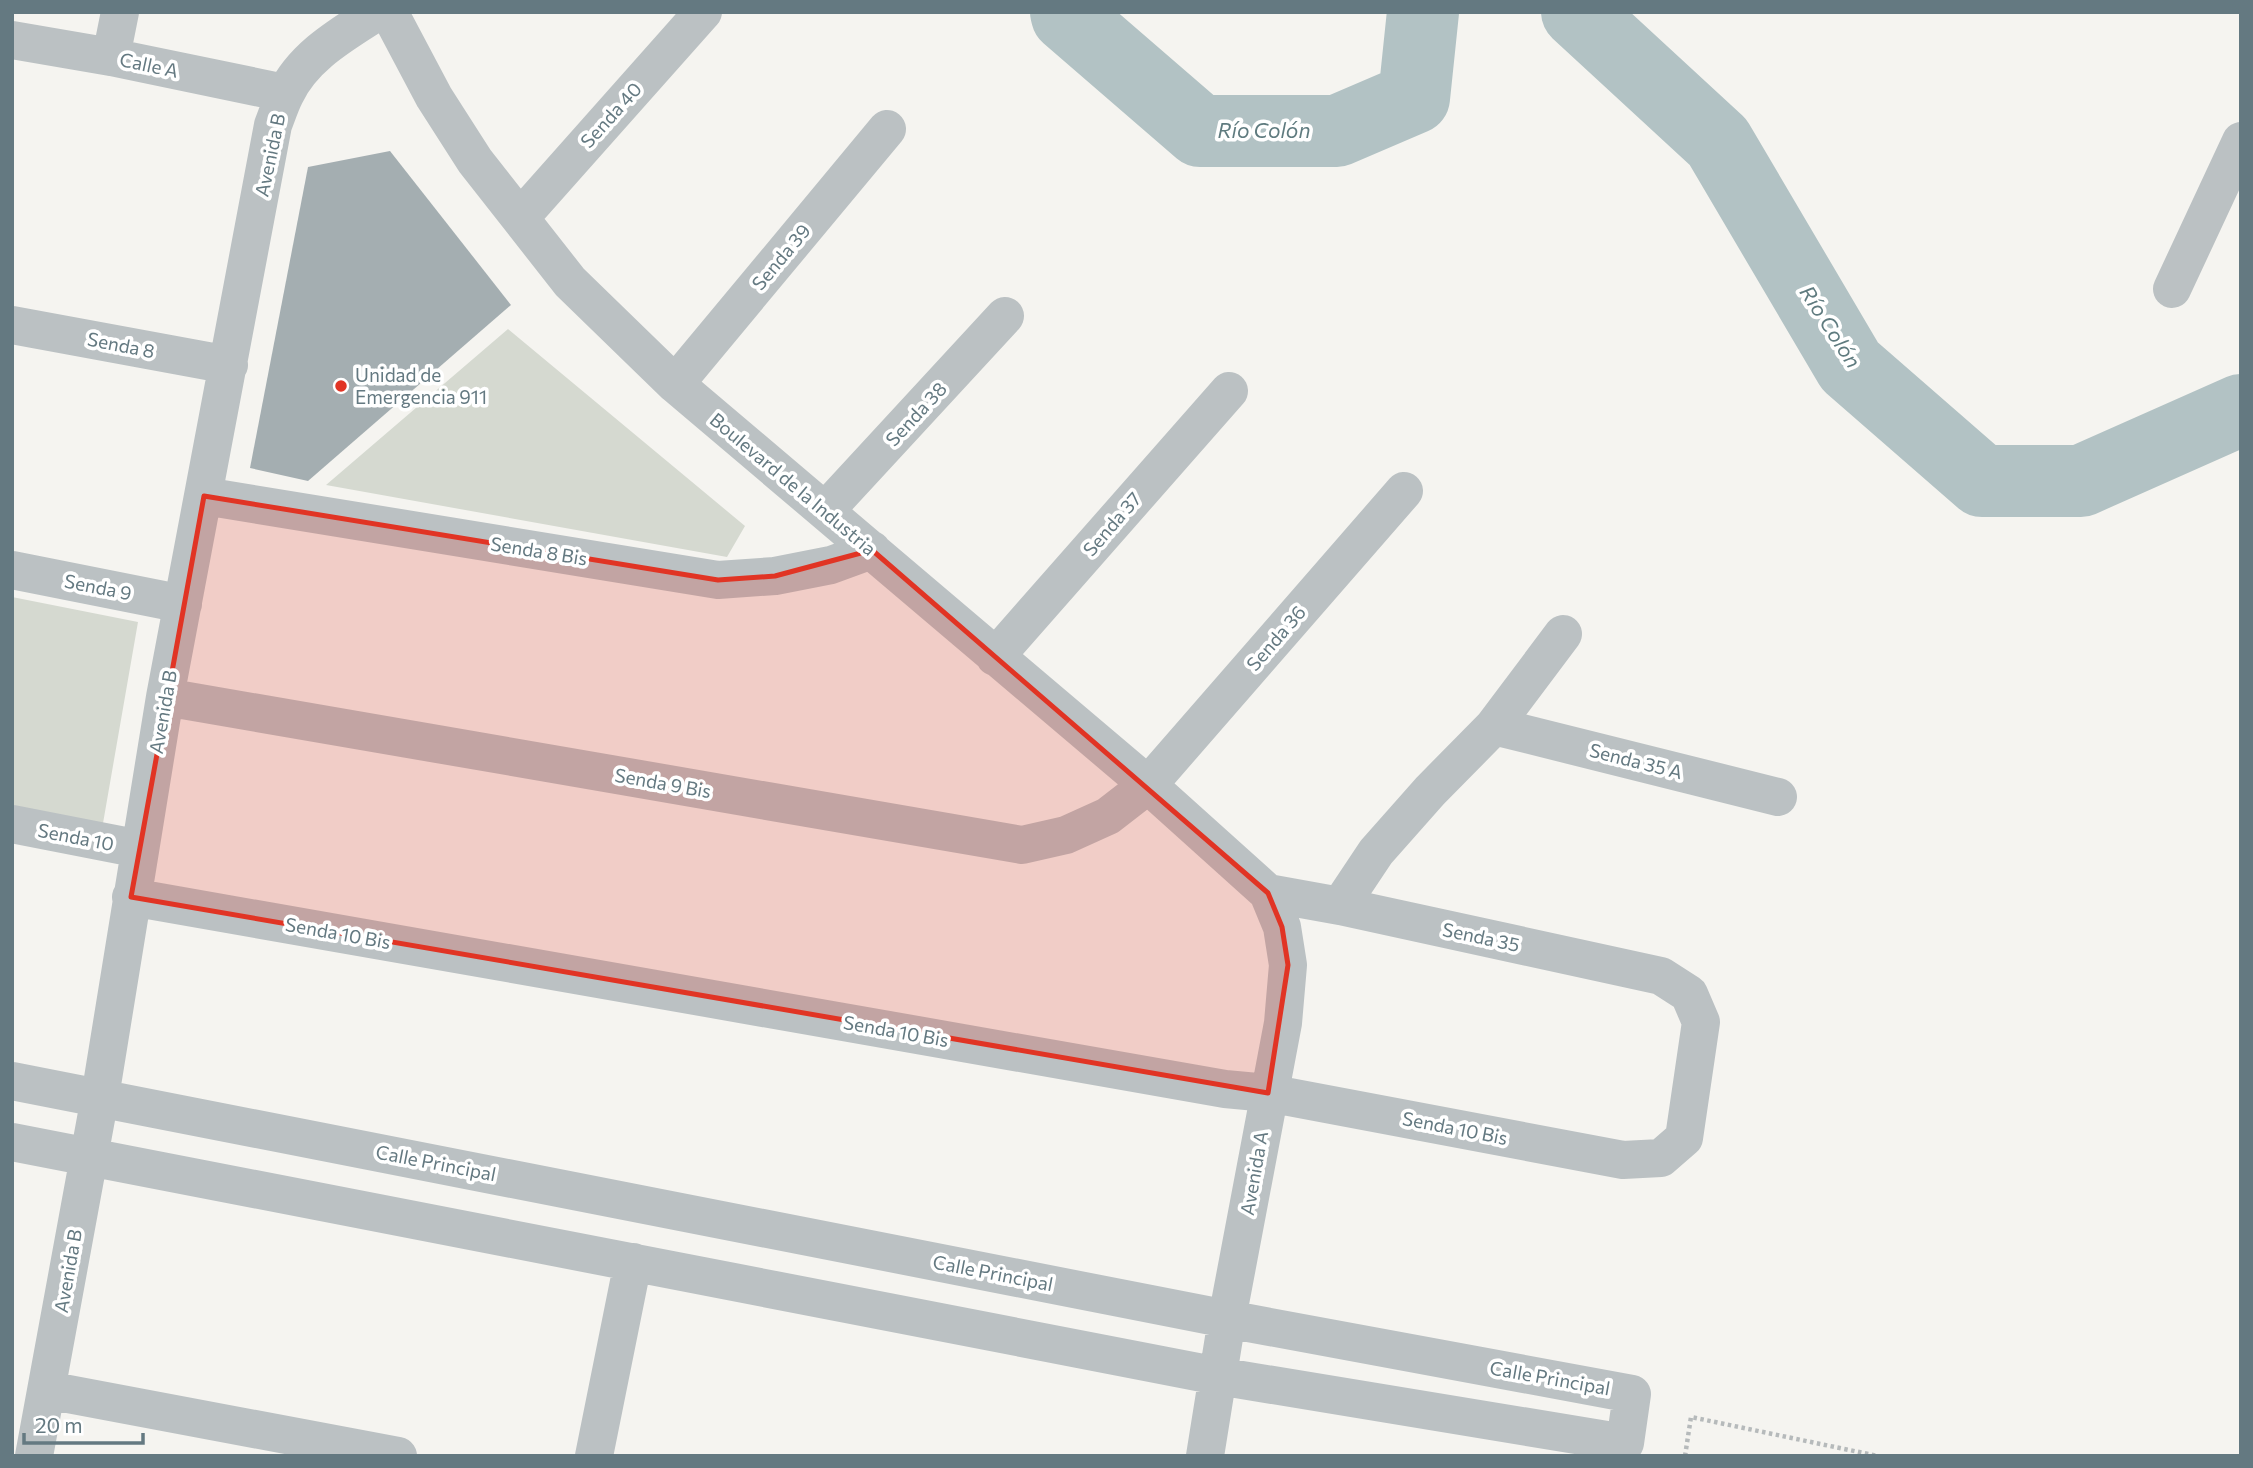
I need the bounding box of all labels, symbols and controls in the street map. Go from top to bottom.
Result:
street label: Calle A [118,47,181,82]
street label: Senda 40 [575,77,646,152]
street label: Avenida B [249,111,290,199]
water label: Río Colón [1218,117,1310,142]
street label: Senda 39 [746,219,815,294]
water label: Río Colón [1795,280,1867,372]
street label: Senda 8 [85,327,157,362]
place label: Unidad de Emergencia 911 [355,363,487,408]
street label: Senda 38 [880,377,951,450]
marker: Unidad de Emergencia 911 [333,378,349,394]
street label: Boulevard de la Industria [706,407,881,560]
street label: Senda 37 [1078,487,1146,560]
street label: Senda 8 Bis [489,532,589,569]
street label: Senda 9 [62,569,134,604]
street label: Senda 36 [1241,600,1310,675]
street label: Avenida B [144,668,181,755]
street label: Senda 35 A [1587,738,1685,783]
street label: Senda 9 Bis [613,763,713,802]
street label: Senda 10 [36,818,116,855]
street label: Senda 10 Bis [284,912,393,953]
street label: Senda 35 [1440,917,1522,956]
street label: Senda 10 Bis [842,1010,951,1051]
street label: Senda 10 Bis [1401,1106,1510,1149]
street label: Avenida A [1235,1129,1272,1217]
street label: Calle Principal [374,1140,498,1185]
street label: Avenida B [49,1227,86,1314]
street label: Calle Principal [931,1250,1055,1295]
street label: Calle Principal [1488,1356,1612,1399]
scale bar [24,1402,144,1446]
text: 20 m [35,1412,83,1437]

